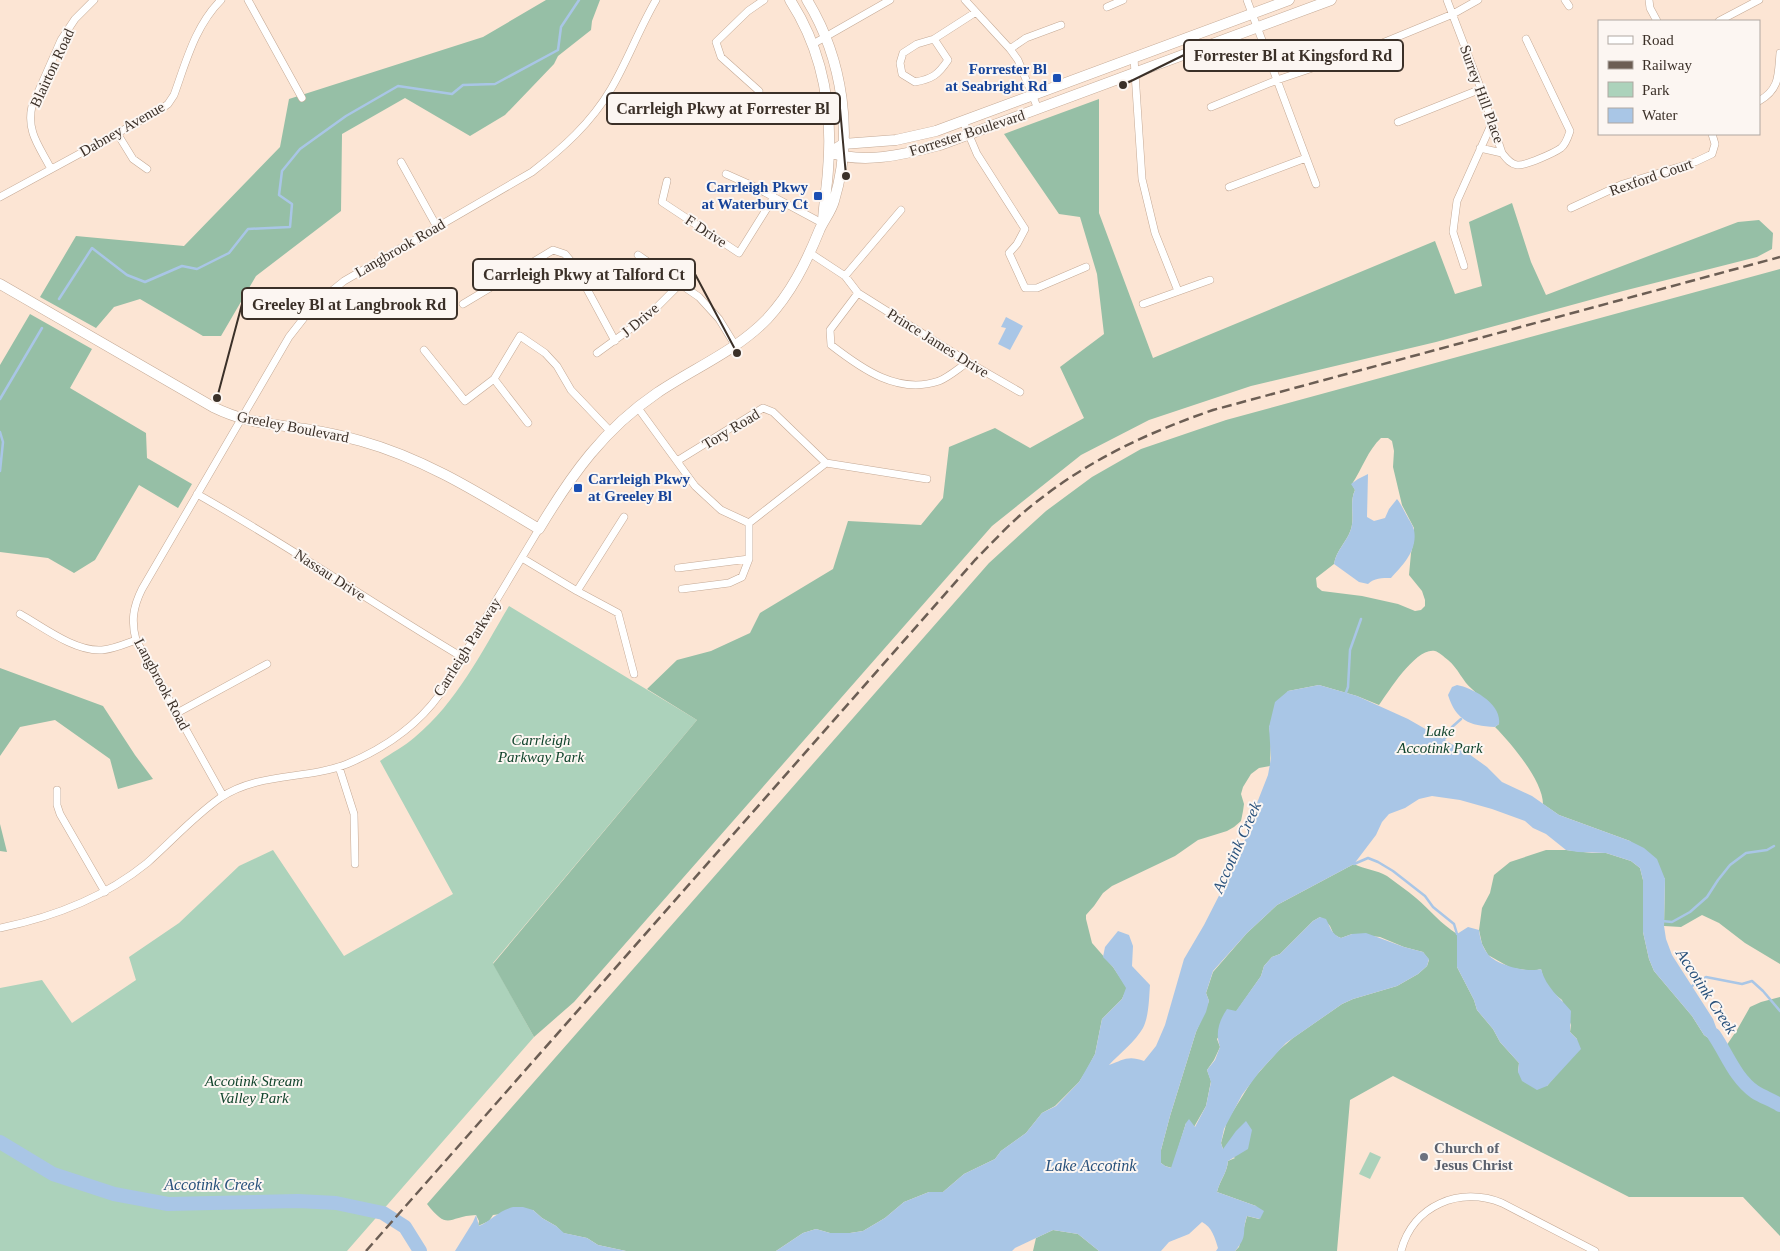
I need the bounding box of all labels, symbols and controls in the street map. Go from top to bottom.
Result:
legend [1598,20,1760,135]
street label: Blairton Road [27,26,77,110]
text: Road [1642,32,1674,48]
callout: Forrester Bl at Kingsford Rd [1184,40,1403,71]
street label: Surrey Hill Place [1457,43,1507,146]
text: Forrester Bl at Kingsford Rd [1194,47,1392,65]
text: Railway [1642,57,1692,73]
place label: Forrester Bl at Seabright Rd [945,61,1048,94]
marker: Forrester Bl at Seabright Rd [1051,72,1063,84]
text: Park [1642,82,1670,98]
callout: Carrleigh Pkwy at Forrester Bl [607,93,840,124]
street label: Dabney Avenue [77,98,167,160]
text: Carrleigh Pkwy at Forrester Bl [616,100,830,118]
street label: Forrester Boulevard [907,107,1027,159]
text: Water [1642,107,1677,123]
street label: Rexford Court [1607,155,1696,199]
place label: Carrleigh Pkwy at Waterbury Ct [702,179,808,212]
marker: Carrleigh Pkwy at Waterbury Ct [812,190,824,202]
street label: F Drive [682,212,730,250]
street label: Langbrook Road [352,216,448,280]
callout: Carrleigh Pkwy at Talford Ct [473,259,695,290]
text: Carrleigh Pkwy at Talford Ct [483,266,686,284]
callout: Greeley Bl at Langbrook Rd [242,288,457,319]
text: Greeley Bl at Langbrook Rd [252,296,446,314]
street label: J Drive [618,300,662,340]
street label: Prince James Drive [884,305,992,381]
street label: Tory Road [700,406,763,452]
street label: Greeley Boulevard [236,408,351,446]
place label: Carrleigh Pkwy at Greeley Bl [588,471,691,504]
marker: Carrleigh Pkwy at Greeley Bl [572,482,584,494]
street label: Nassau Drive [292,546,369,604]
street label: Carrleigh Parkway [430,594,504,699]
street label: Langbrook Road [131,636,193,733]
park label: Lake Accotink Park [1396,723,1483,756]
park label: Carrleigh Parkway Park [497,732,584,765]
water label: Accotink Creek [1208,798,1264,896]
water label: Accotink Creek [1672,945,1741,1038]
park label: Accotink Stream Valley Park [204,1073,303,1106]
place label: Church of Jesus Christ [1434,1140,1513,1173]
marker: Church of Jesus Christ [1418,1151,1430,1163]
water label: Lake Accotink [1045,1157,1137,1174]
water label: Accotink Creek [163,1176,263,1193]

